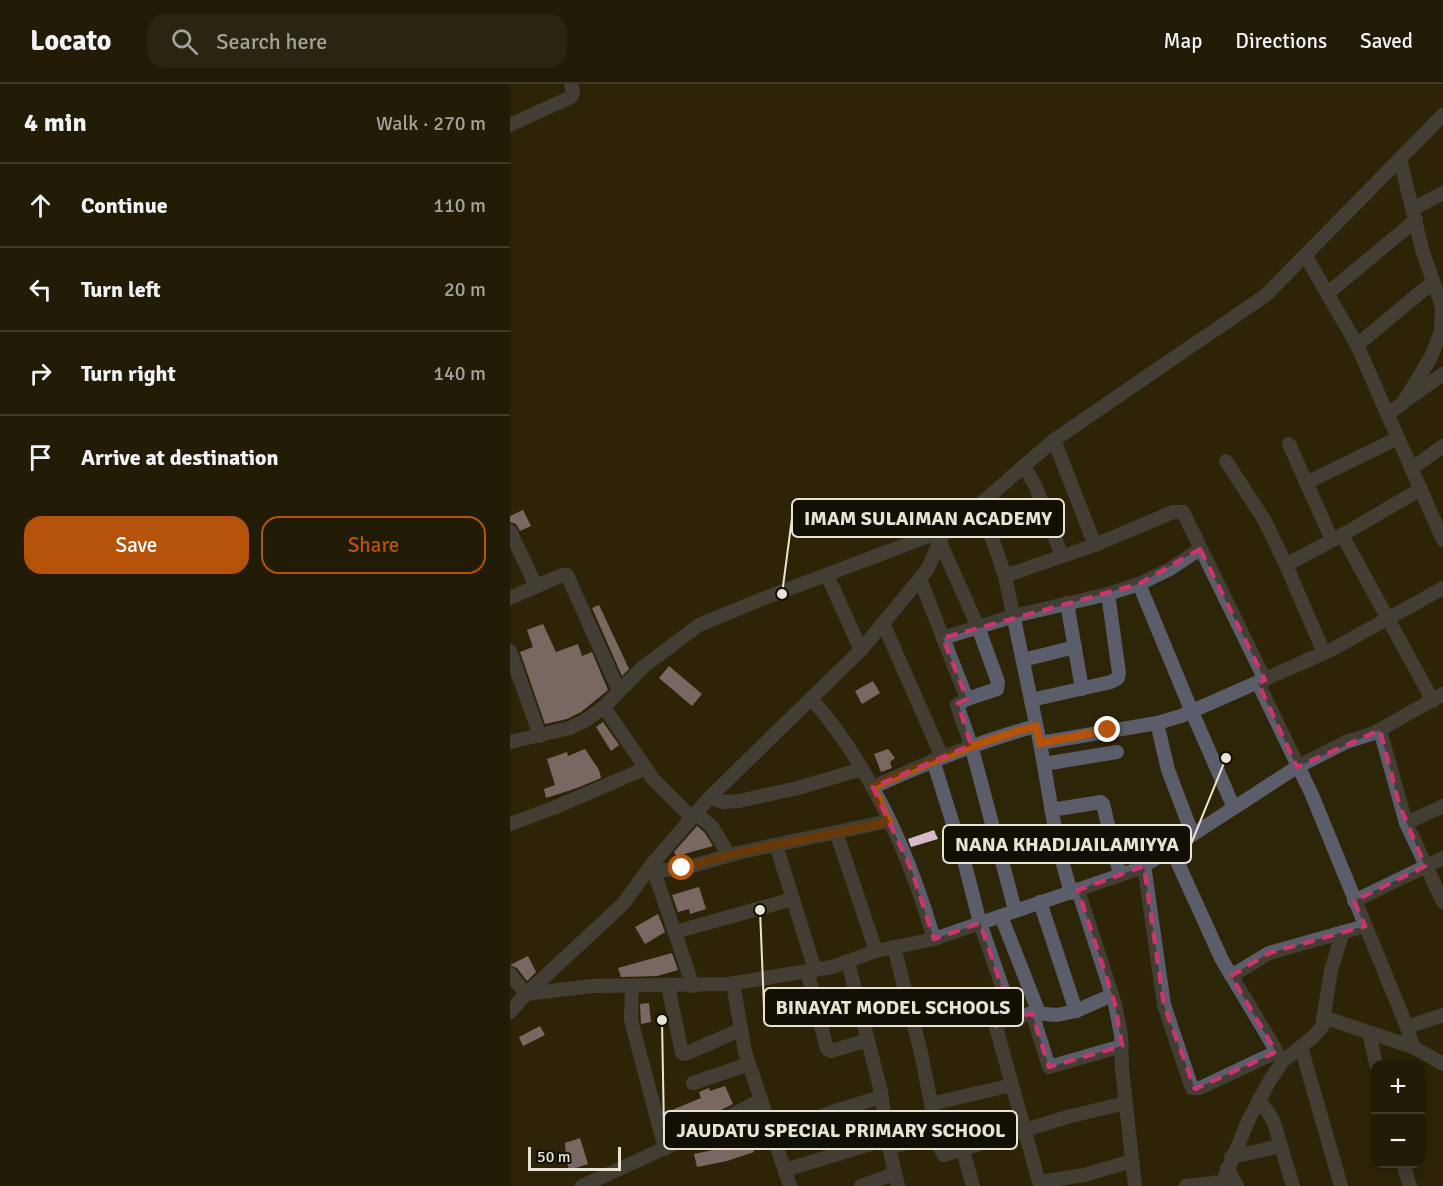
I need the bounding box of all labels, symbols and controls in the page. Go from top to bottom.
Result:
search box [147,14,567,68]
text: Locato [30,24,111,58]
icon: search [168,25,201,58]
text: Search here [216,28,327,55]
text: Map [1164,28,1202,54]
text: Directions [1235,28,1327,54]
text: Saved [1360,28,1413,54]
text: 4 min [24,107,87,139]
text: Walk · 270 m [376,111,486,136]
icon: ahead [24,189,57,222]
text: Continue [81,192,168,219]
text: 110 m [433,193,486,218]
icon: left [24,273,57,306]
text: Turn left [81,276,161,303]
text: 20 m [444,277,486,302]
icon: right [24,357,57,390]
text: Turn right [81,360,176,387]
text: 140 m [433,361,486,386]
icon: arrive [24,441,57,474]
text: Arrive at destination [81,444,278,471]
callout: IMAM SULAIMAN ACADEMY [792,499,1064,537]
text: IMAM SULAIMAN ACADEMY [804,506,1052,531]
button: Save [24,516,249,574]
button: Share [261,516,486,574]
route end [1094,716,1120,742]
callout: NANA KHADIJAILAMIYYA [943,825,1191,863]
text: NANA KHADIJAILAMIYYA [955,832,1179,857]
route start [668,854,694,880]
callout: BINAYAT MODEL SCHOOLS [764,988,1023,1026]
text: BINAYAT MODEL SCHOOLS [776,995,1011,1020]
map controls [1371,1060,1425,1168]
button: + [1371,1060,1425,1114]
callout: JAUDATU SPECIAL PRIMARY SCHOOL [664,1111,1017,1149]
button: − [1371,1114,1425,1168]
text: JAUDATU SPECIAL PRIMARY SCHOOL [677,1118,1006,1143]
scale bar [528,1144,621,1172]
text: 50 m [537,1147,571,1167]

